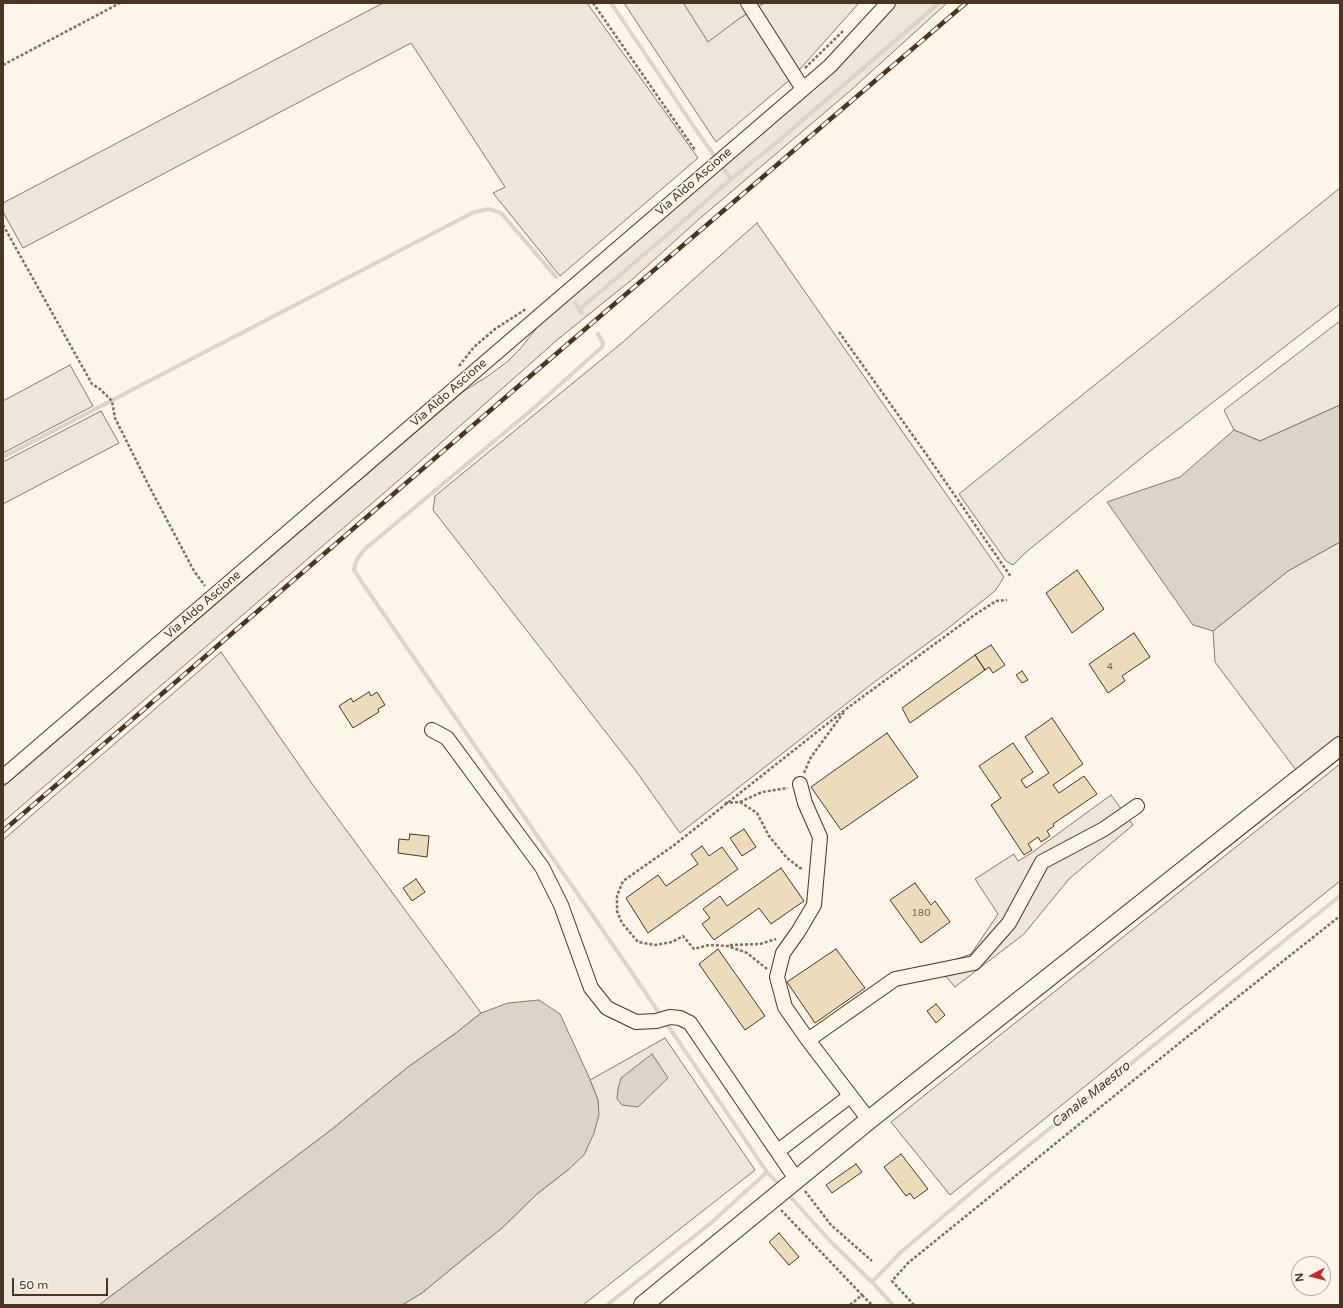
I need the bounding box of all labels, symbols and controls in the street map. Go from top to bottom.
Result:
street label: Via Aldo Ascione [653,145,735,219]
street label: Via Aldo Ascione [408,356,490,430]
street label: Via Aldo Ascione [162,568,244,642]
house number: 4 [1107,661,1113,673]
house number: 180 [912,907,930,919]
water label: Canale Maestro [1049,1059,1133,1131]
north arrow [1291,1256,1331,1296]
scale bar [14,1270,110,1296]
text: N [1293,1272,1307,1283]
text: 50 m [19,1278,48,1292]

